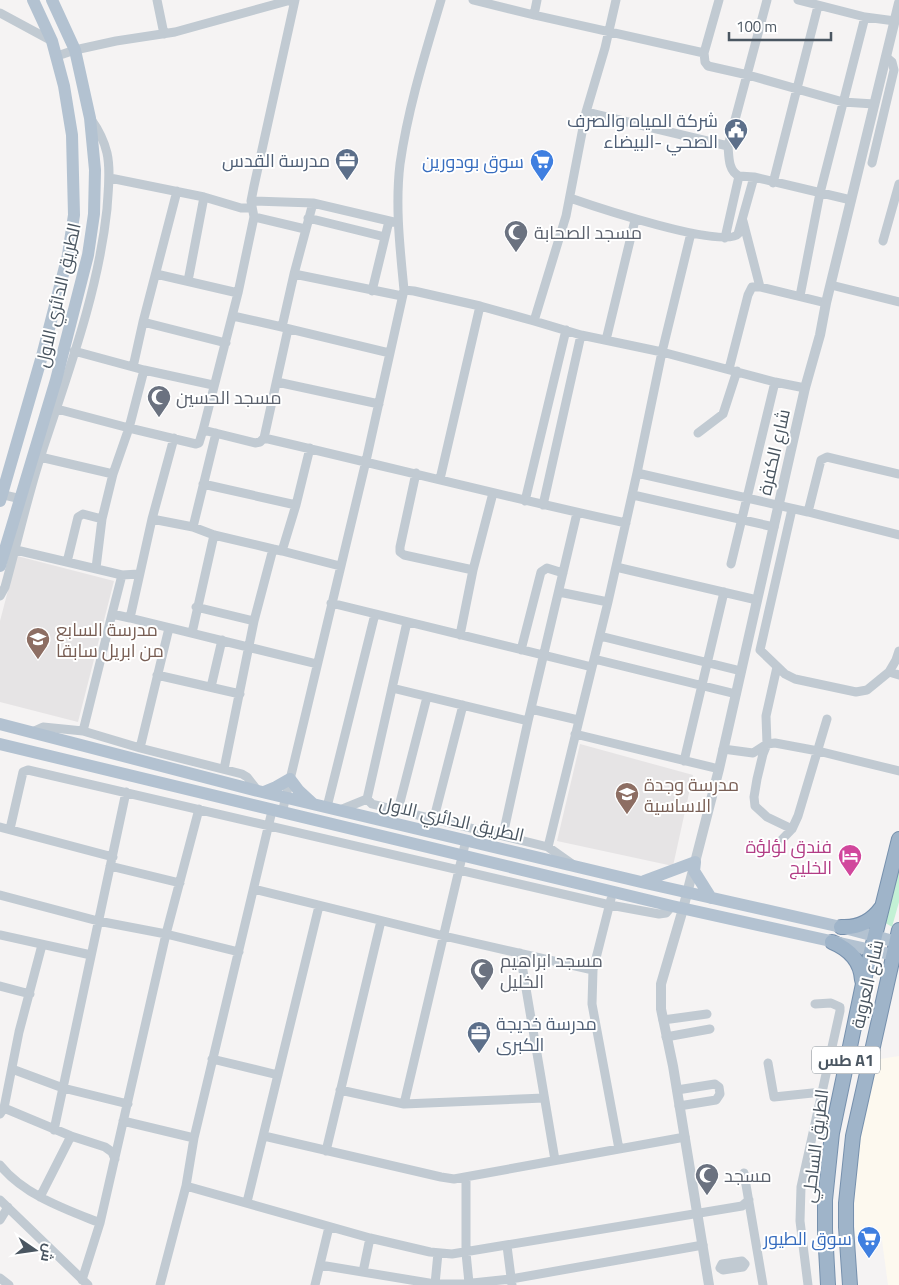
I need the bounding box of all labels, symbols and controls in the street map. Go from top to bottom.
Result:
scale bar [729,10,832,42]
text: 100 m [736,15,777,38]
place label: شركة المياه والصرف الصحي -البيضاء [567,107,718,156]
public building icon: شركة المياه والصرف الصحي -البيضاء [723,117,749,151]
place label: مدرسة القدس [222,147,330,174]
office icon: مدرسة القدس [334,147,360,181]
place label: سوق بودورين [422,148,524,175]
supermarket icon: سوق بودورين [529,148,555,182]
mosque icon: مسجد الصحابة [503,219,529,253]
place label: مسجد الصحابة [534,219,642,246]
street label: الطريق الدائري الاول [28,220,89,370]
mosque icon: مسجد الحسين [146,384,172,418]
place label: مسجد الحسين [176,384,281,411]
street label: شارع الكفرة [751,406,797,498]
place label: مدرسة السابع من ابريل سابقا [56,616,164,664]
school or university icon: مدرسة السابع من ابريل سابقا [25,626,51,660]
place label: مدرسة وجدة الاساسية [644,771,739,819]
school or university icon: مدرسة وجدة الاساسية [614,781,640,815]
street label: الطريق الدائري الاول [377,789,527,850]
place label: فندق لؤلؤة الخليج [745,833,832,881]
hotel icon: فندق لؤلؤة الخليج [837,843,863,877]
street label: شارع العروبة [844,937,890,1031]
place label: مسجد ابراهيم الخليل [500,947,603,995]
mosque icon: مسجد ابراهيم الخليل [469,957,495,991]
place label: مدرسة خديجة الكبرى [496,1010,597,1058]
office icon: مدرسة خديجة الكبرى [466,1020,492,1054]
road number: طس A1 [812,1046,880,1074]
street label: الطريق الساحلي [795,1088,836,1205]
mosque icon: مسجد [694,1162,720,1196]
place label: مسجد [724,1162,772,1189]
north arrow [10,1225,60,1275]
place label: سوق الطيور [763,1225,852,1252]
supermarket icon: سوق الطيور [856,1225,882,1259]
text: ش [36,1242,60,1264]

